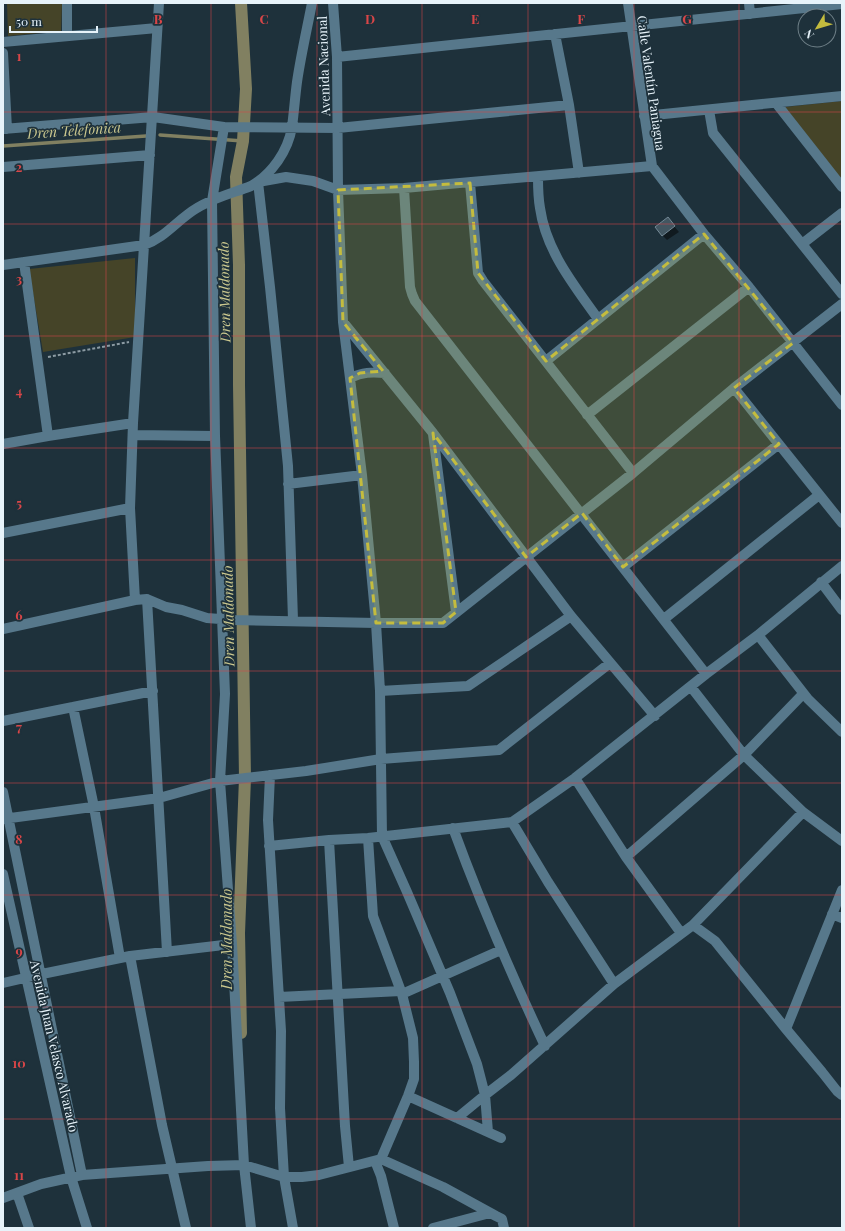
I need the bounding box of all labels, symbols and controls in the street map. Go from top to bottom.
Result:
scale bar [10,8,97,34]
north arrow [797,8,837,48]
text: B [154,10,163,27]
text: C [259,10,269,27]
text: D [365,10,375,27]
text: E [471,10,479,27]
text: F [577,10,585,27]
text: G [682,10,692,27]
text: 50 m [16,13,42,29]
street label: Calle Valentín Paniagua [634,14,670,152]
street label: Avenida Nacional [313,15,333,117]
text: N [800,27,817,42]
text: 1 [17,47,22,64]
water label: Dren Telefonica [25,117,122,143]
text: 2 [16,158,23,175]
water label: Dren Maldonado [214,241,234,344]
text: 3 [16,270,22,287]
text: 4 [16,382,23,399]
text: 5 [16,494,22,511]
water label: Dren Maldonado [218,565,238,668]
text: 6 [15,606,23,623]
text: 7 [16,718,22,735]
text: 8 [15,830,23,847]
water label: Dren Maldonado [217,888,236,990]
text: 9 [15,942,23,959]
street label: Avenida Juan Velasco Alvarado [27,957,83,1134]
text: 10 [12,1054,26,1071]
text: 11 [14,1166,24,1183]

